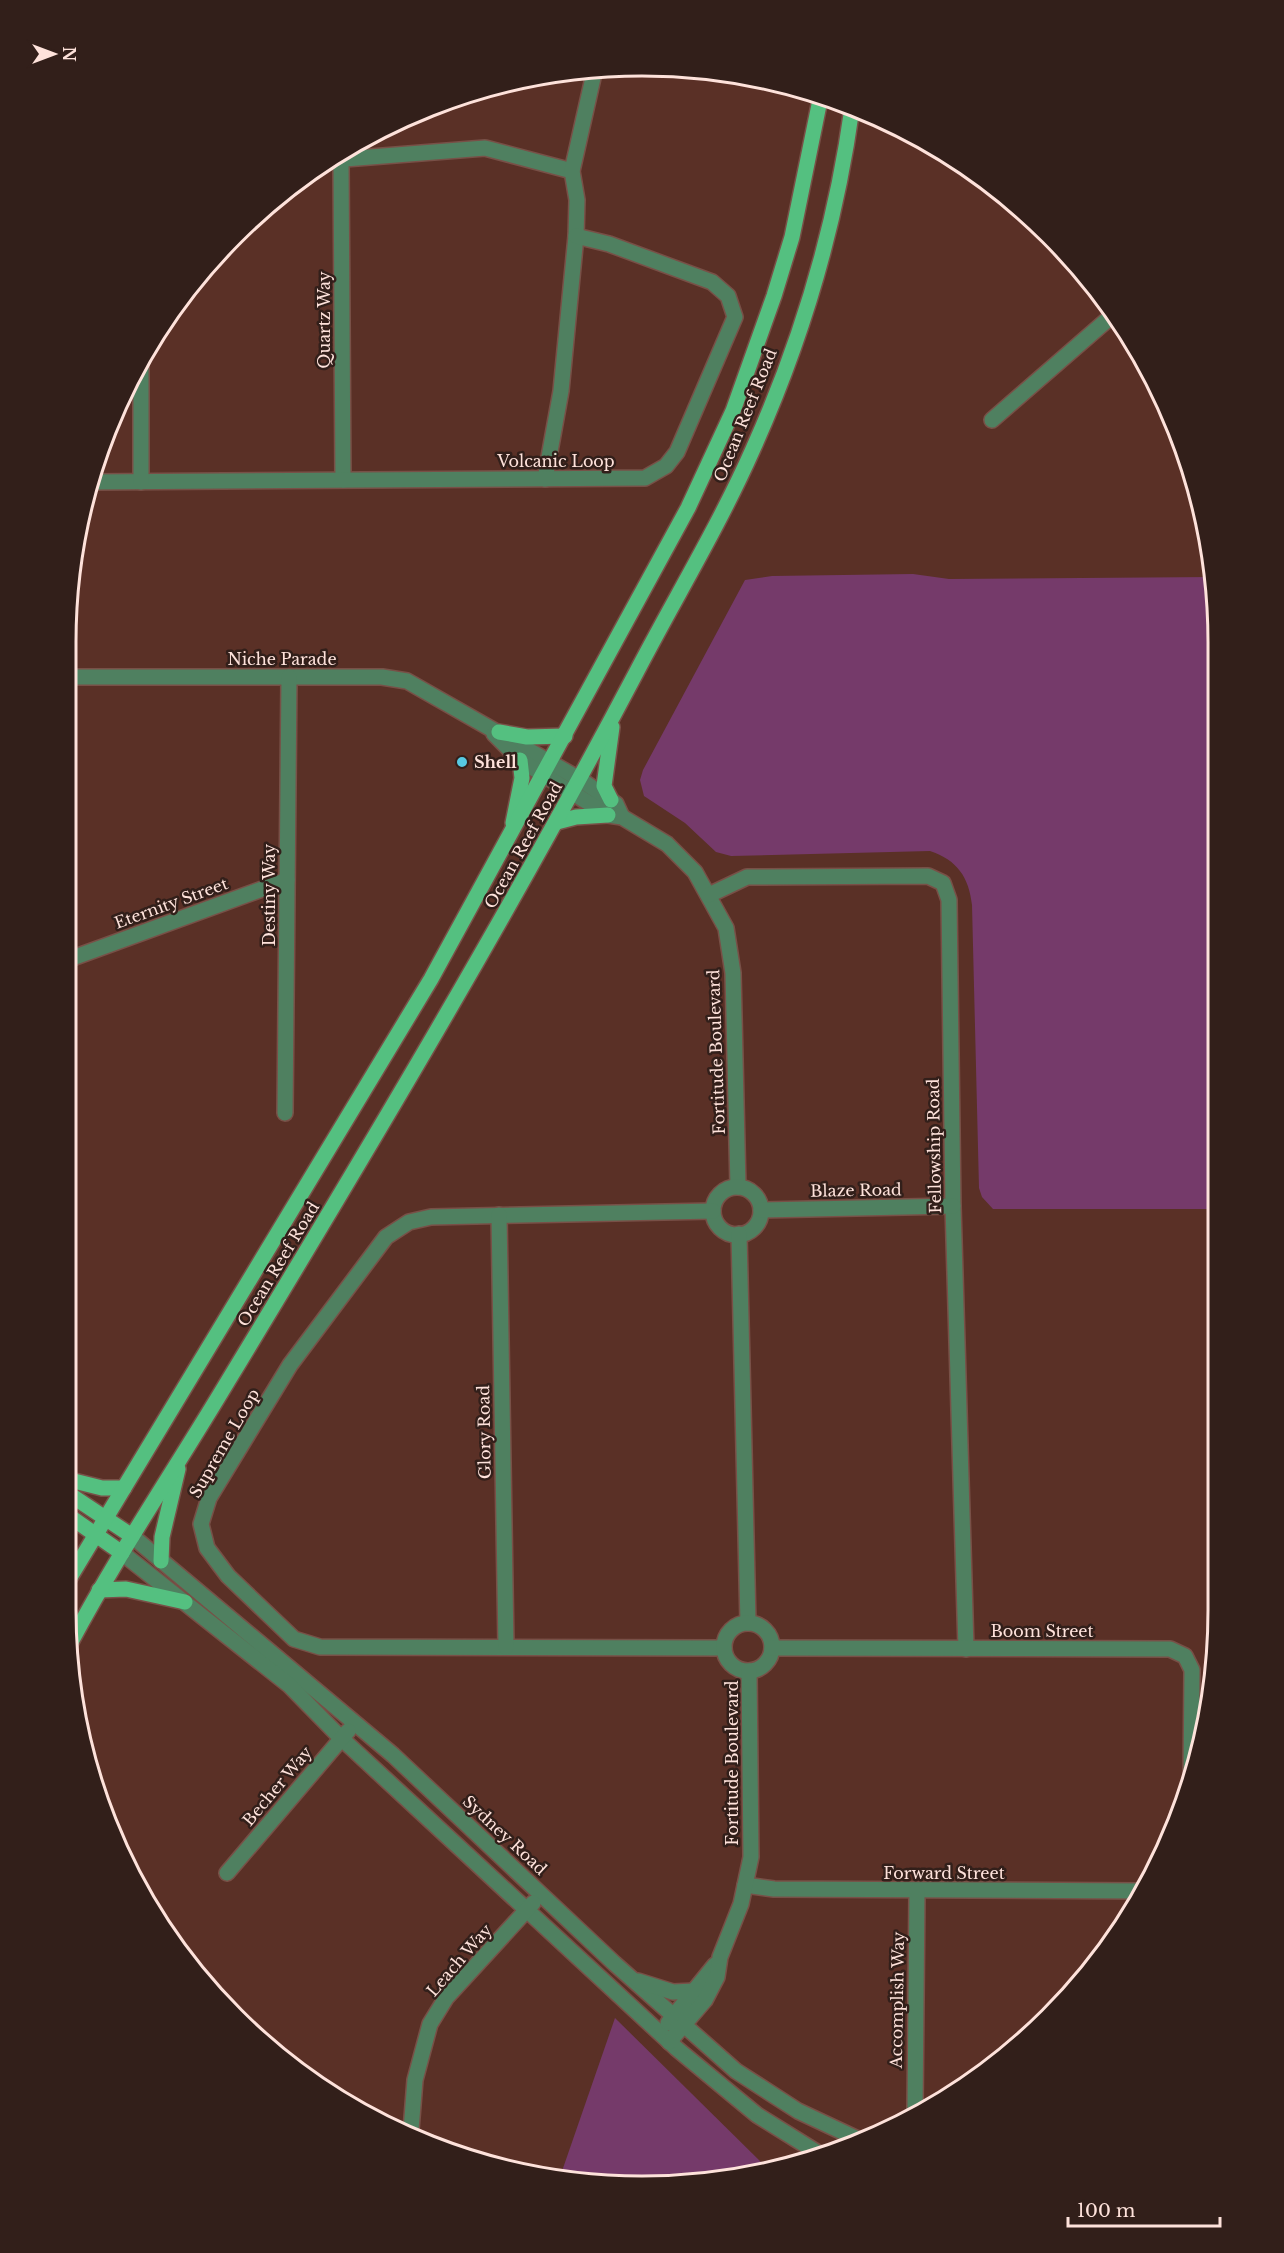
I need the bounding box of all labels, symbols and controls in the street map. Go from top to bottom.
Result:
north arrow [24,24,84,84]
text: N [59,46,79,62]
street label: Quartz Way [314,271,334,369]
street label: Ocean Reef Road [709,345,781,485]
street label: Volcanic Loop [496,451,615,471]
street label: Niche Parade [227,649,337,669]
place label: Shell [474,752,517,772]
marker: Shell [455,755,469,769]
street label: Ocean Reef Road [480,778,566,912]
street label: Destiny Way [259,843,279,946]
street label: Eternity Street [111,873,231,933]
street label: Fortitude Boulevard [703,969,729,1135]
street label: Fellowship Road [923,1078,945,1214]
street label: Blaze Road [810,1179,902,1201]
street label: Ocean Reef Road [233,1198,323,1330]
street label: Supreme Loop [185,1385,263,1501]
street label: Glory Road [473,1385,495,1479]
street label: Boom Street [990,1621,1094,1641]
street label: Fortitude Boulevard [722,1680,742,1846]
street label: Becher Way [238,1742,316,1830]
street label: Sydney Road [459,1791,551,1879]
street label: Forward Street [883,1863,1005,1883]
street label: Leach Way [422,1919,496,2000]
street label: Accomplish Way [886,1931,908,2070]
scale bar [1068,2190,1220,2228]
text: 100 m [1077,2200,1135,2222]

